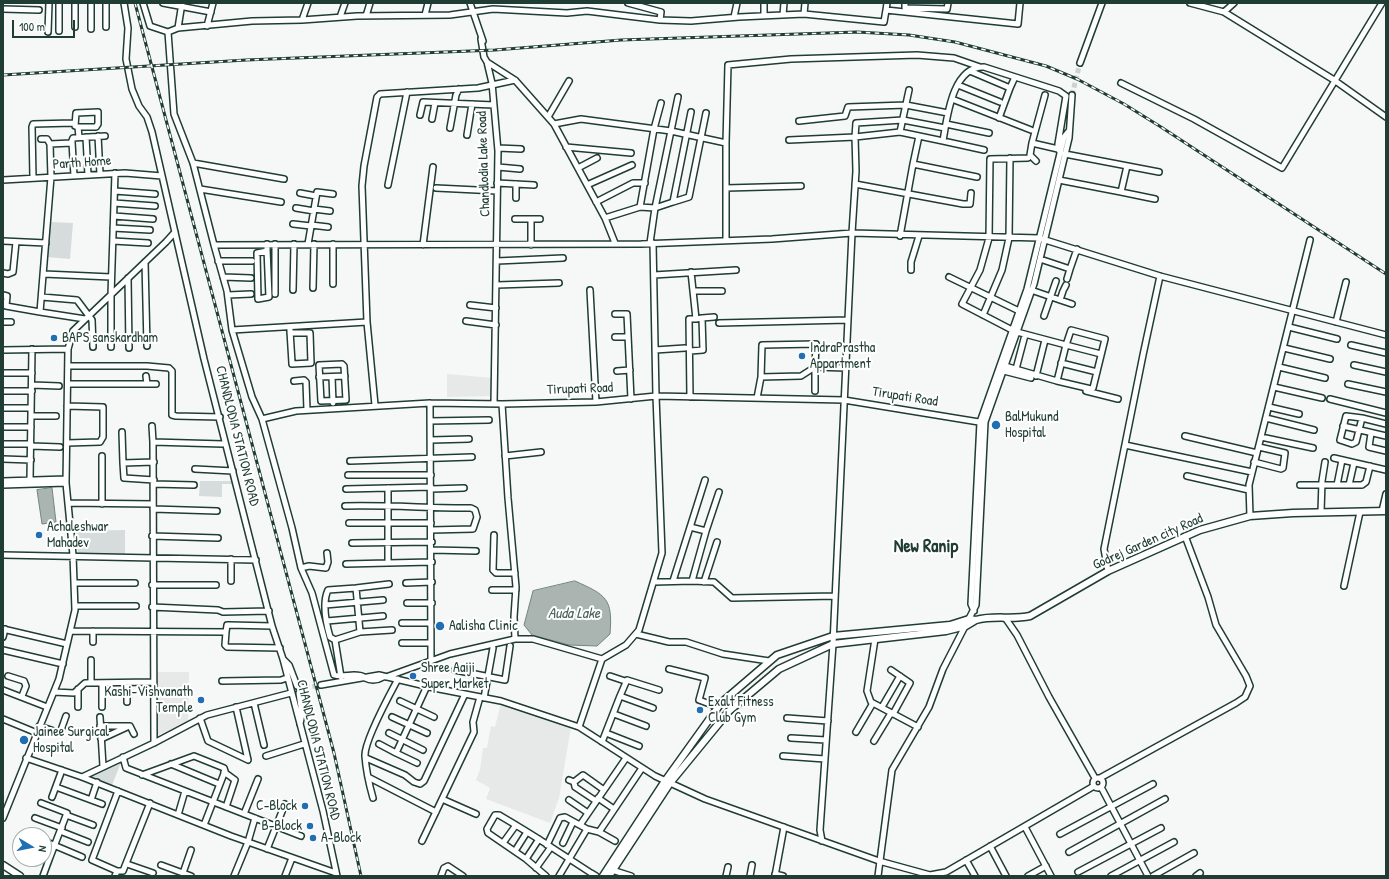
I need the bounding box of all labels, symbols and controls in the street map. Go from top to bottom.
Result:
scale bar [14,12,77,38]
text: 100 m [19,18,45,35]
street label: Chandlodia Lake Road [474,111,494,217]
street label: Parth Home [52,153,112,173]
place label: BAPS sanskardham [62,330,158,346]
marker: BAPS sanskardham [49,333,59,343]
place label: IndraPrastha Appartment [810,340,875,372]
marker: IndraPrastha Appartment [797,351,807,361]
street label: CHANDLODIA STATION ROAD [211,364,263,508]
street label: Tirupati Road [547,379,613,399]
street label: Tirupati Road [871,384,939,410]
place label: BalMukund Hospital [1005,409,1058,442]
marker: BalMukund Hospital [990,419,1002,431]
street label: Godrej Garden city Road [1090,510,1206,574]
place label: Achaleshwar Mahadev [47,519,109,552]
marker: Achaleshwar Mahadev [34,530,44,540]
district label: New Ranip [894,536,958,558]
water label: Auda Lake [548,605,600,623]
place label: Aalisha Clinic [449,618,518,634]
marker: Aalisha Clinic [434,620,446,632]
place label: Shree Aaiji Super Market [421,660,489,692]
marker: Shree Aaiji Super Market [408,671,418,681]
street label: CHANDLODIA STATION ROAD [292,678,344,822]
place label: Kashi-Vishvanath Temple [104,684,193,716]
place label: Exalt Fitness Club Gym [708,694,774,726]
marker: Kashi-Vishvanath Temple [196,695,206,705]
marker: Exalt Fitness Club Gym [695,705,705,715]
place label: Jainee Surgical Hospital [33,724,109,756]
marker: Jainee Surgical Hospital [18,734,30,746]
place label: C-Block [256,798,297,814]
marker: C-Block [300,801,310,811]
place label: B-Block [262,818,302,834]
marker: B-Block [305,821,315,831]
north arrow [12,827,52,867]
place label: A-Block [321,830,361,846]
marker: A-Block [308,833,318,843]
text: N [35,845,50,853]

